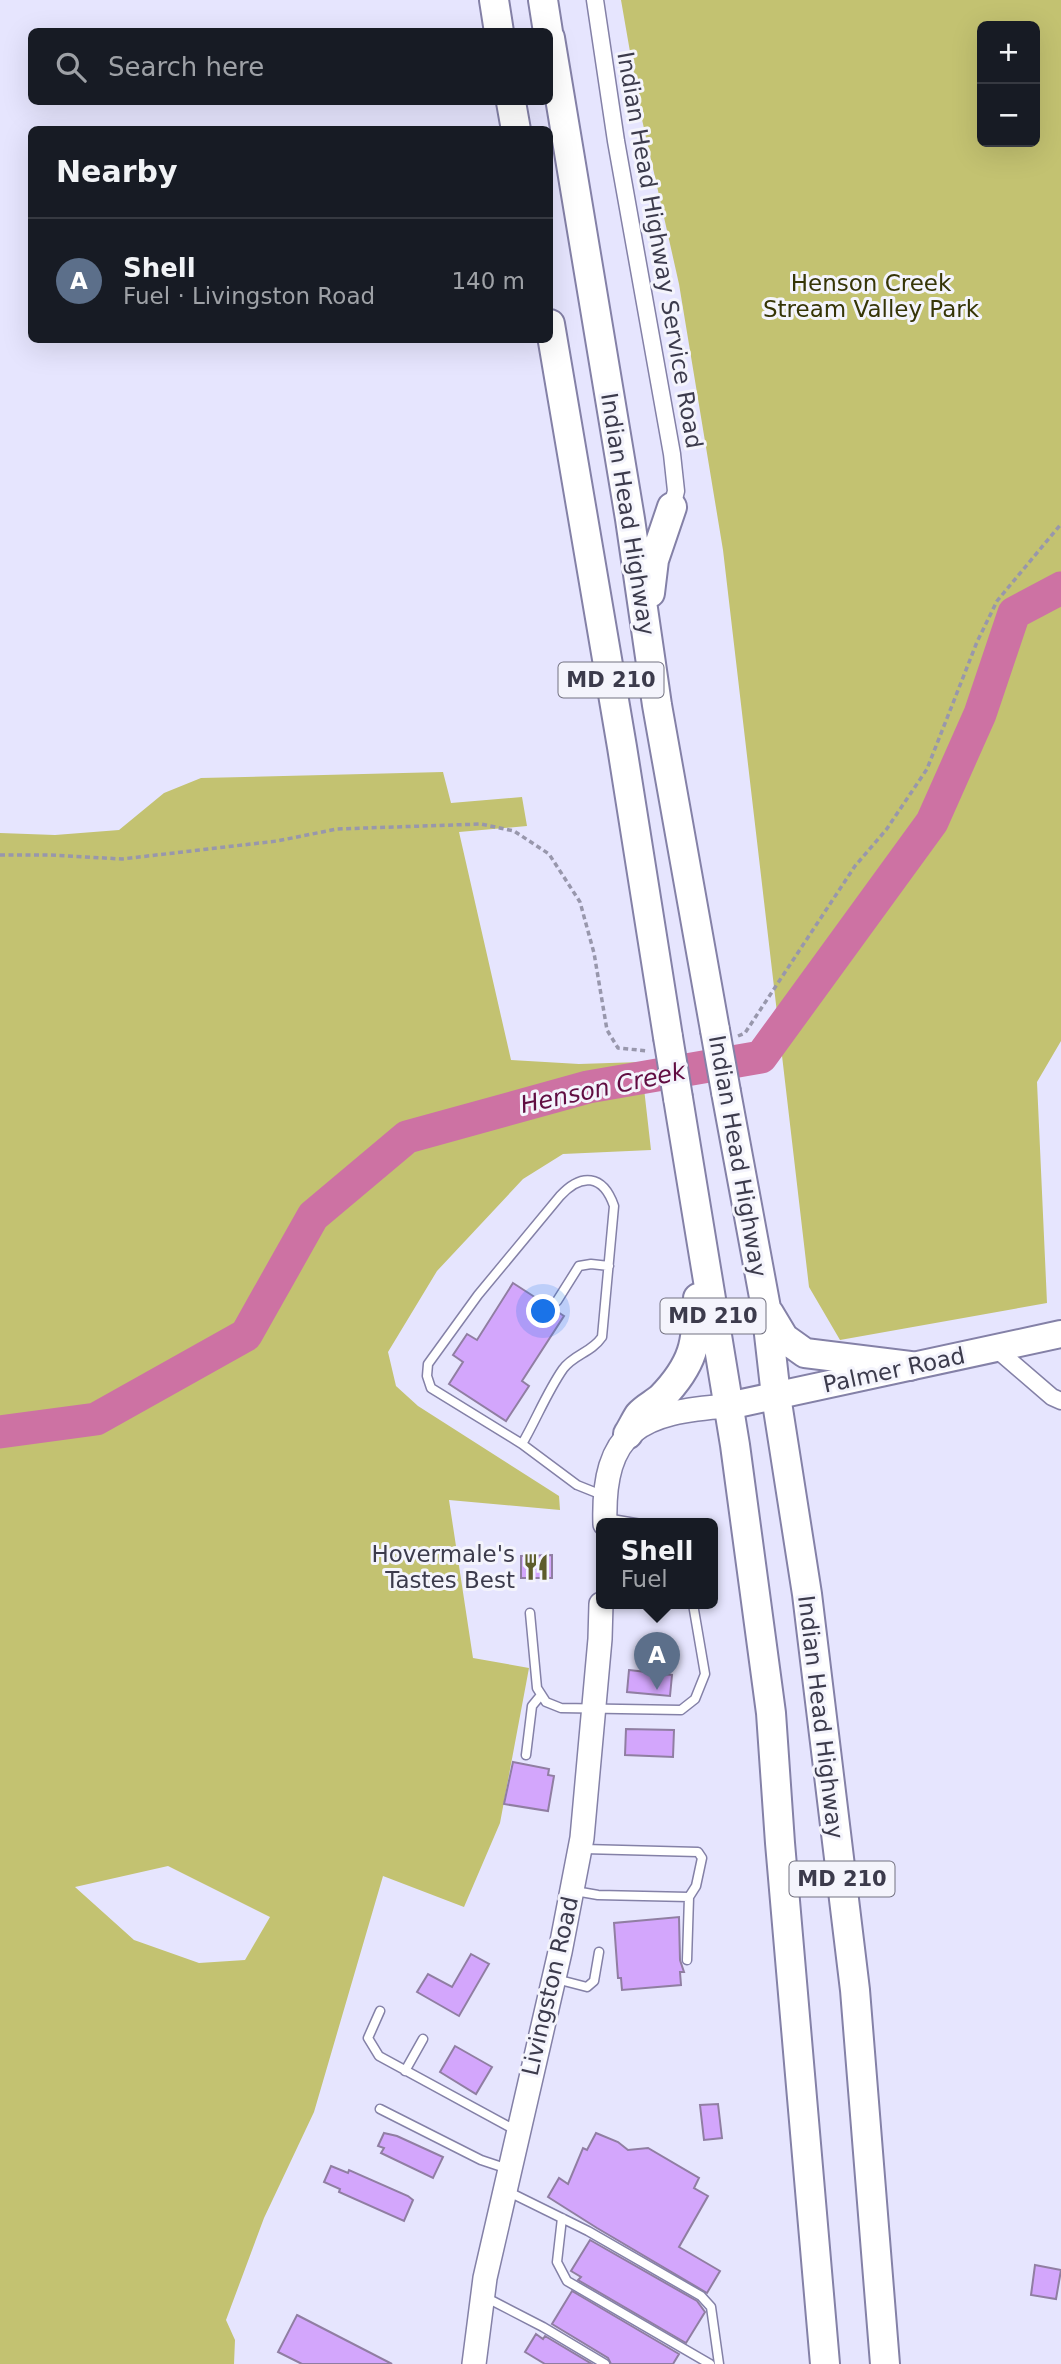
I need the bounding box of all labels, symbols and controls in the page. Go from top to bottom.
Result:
map controls [977,21,1040,147]
button: + [977,21,1040,84]
search box [28,28,553,105]
icon: search [52,48,90,86]
street label: Indian Head Highway Service Road [612,50,708,450]
text: Search here [108,52,264,82]
button: − [977,84,1040,147]
text: Nearby [56,154,178,189]
text: Shell [123,253,196,283]
text: A [70,268,88,294]
text: 140 m [451,268,525,294]
park label: Henson Creek Stream Valley Park [763,270,980,322]
text: Fuel · Livingston Road [123,283,375,309]
street label: Indian Head Highway [596,391,660,637]
road number: MD 210 [558,662,664,698]
street label: Indian Head Highway [704,1033,772,1279]
water label: Henson Creek [518,1057,689,1119]
your location [526,1294,560,1328]
road number: MD 210 [660,1298,766,1334]
street label: Palmer Road [821,1342,967,1398]
popup [596,1518,718,1609]
text: Shell [621,1536,693,1566]
place label: Hovermale's Tastes Best [371,1541,515,1593]
restaurant icon: Hovermale's Tastes Best [521,1552,551,1582]
text: Fuel [621,1566,668,1592]
street label: Indian Head Highway [793,1594,849,1840]
pin: A [634,1632,680,1690]
road number: MD 210 [790,1862,894,1896]
street label: Livingston Road [517,1894,583,2078]

